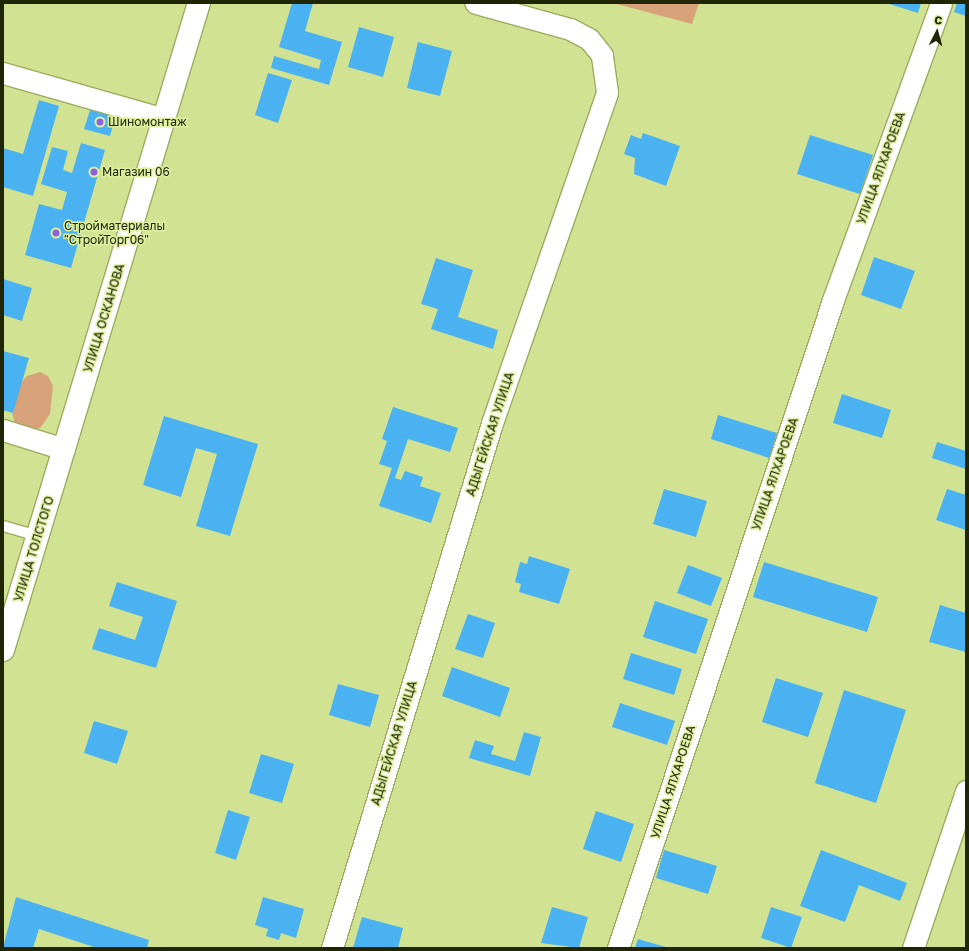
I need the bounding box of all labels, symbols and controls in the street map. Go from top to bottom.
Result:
north arrow [917,12,957,52]
text: С [934,13,943,26]
street label: УЛИЦА ЯЛХАРОЕВА [854,110,908,226]
place label: Шиномонтаж [108,115,187,129]
marker: Шиномонтаж [95,117,105,127]
place label: Магазин 06 [102,165,170,179]
marker: Магазин 06 [89,167,99,177]
place label: Стройматериалы "СтройТорг06" [64,219,165,247]
marker: Стройматериалы "СтройТорг06" [51,228,61,238]
street label: УЛИЦА ОСКАНОВА [81,262,127,374]
street label: АДЫГЕЙСКАЯ УЛИЦА [463,370,517,498]
street label: УЛИЦА ЯЛХАРОЕВА [749,416,801,532]
street label: УЛИЦА ТОЛСТОГО [11,494,57,604]
street label: АДЫГЕЙСКАЯ УЛИЦА [368,679,420,807]
street label: УЛИЦА ЯЛХАРОЕВА [648,723,698,841]

